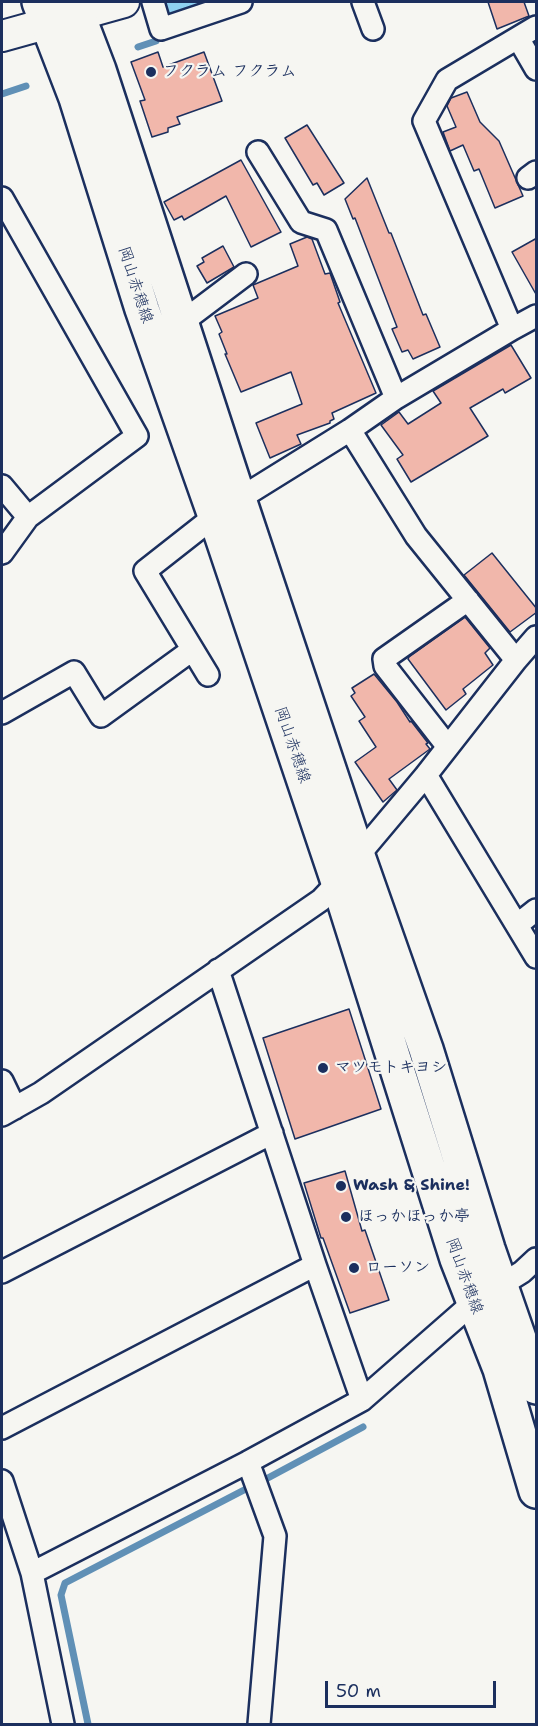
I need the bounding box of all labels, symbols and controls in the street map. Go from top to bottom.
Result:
place label: フクラム フクラム [163,62,297,82]
marker: フクラム フクラム [144,65,158,79]
street label: 岡山赤穂線 [114,244,156,326]
street label: 岡山赤穂線 [270,704,314,786]
place label: マツモトキヨシ [335,1058,447,1078]
marker: マツモトキヨシ [316,1061,330,1075]
place label: Wash & Shine! [353,1176,470,1196]
marker: Wash & Shine! [334,1179,348,1193]
place label: ほっかほっか亭 [358,1207,470,1227]
marker: ほっかほっか亭 [339,1210,353,1224]
street label: 岡山赤穂線 [441,1235,487,1317]
place label: ローソン [366,1258,430,1278]
marker: ローソン [347,1261,361,1275]
scale bar [328,1669,499,1707]
text: 50 m [336,1679,381,1703]

